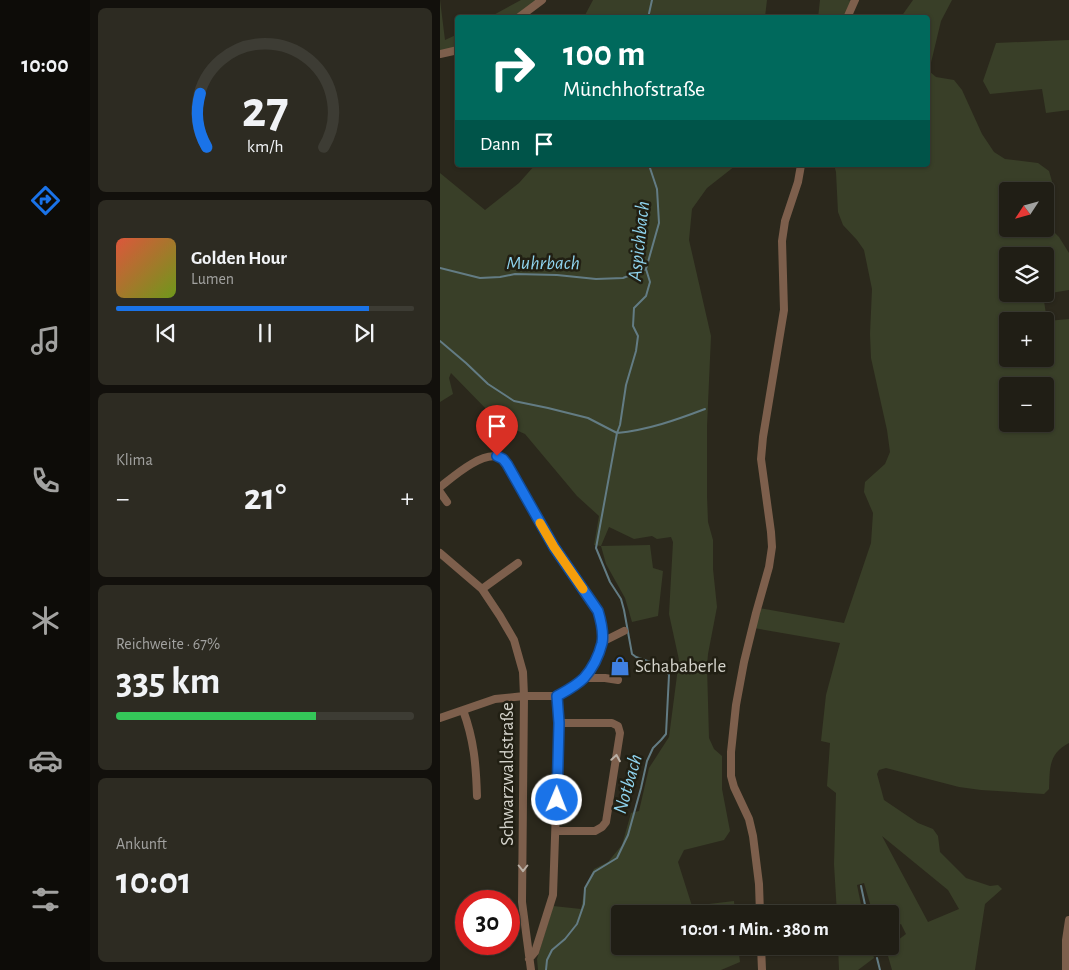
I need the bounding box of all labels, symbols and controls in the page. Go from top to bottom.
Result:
icon: right [480,35,545,100]
text: 100 m [563,37,646,72]
text: 10:00 [21,54,69,76]
text: Münchhofstraße [563,78,705,100]
text: 27 [242,84,288,136]
icon: arrive [530,130,558,158]
text: Dann [480,135,520,154]
text: km/h [247,138,283,156]
north arrow [999,182,1054,238]
map controls [999,182,1054,432]
icon: directions [28,183,63,218]
water label: Aspichbach [625,200,653,283]
button: layers [999,247,1054,302]
text: Golden Hour [191,249,287,268]
water label: Muhrbach [506,253,580,273]
text: Lumen [191,271,234,287]
button: + [999,312,1054,367]
icon: previous [152,319,180,347]
icon: pause [251,319,279,347]
icon: next [350,319,378,347]
icon: music [28,323,63,358]
button: − [999,377,1054,432]
pin [476,405,518,456]
icon: arrive [483,412,511,440]
text: Klima [116,452,153,468]
icon: phone [28,463,63,498]
text: 21° [244,479,286,517]
text: − [116,485,129,513]
text: + [401,485,414,513]
icon: climate [28,603,63,638]
text: Reichweite · 67% [116,636,220,652]
shop icon: Schababerle [609,655,631,677]
place label: Schababerle [635,657,726,676]
text: 335 km [116,663,220,701]
street label: Schwarzwaldstraße [498,702,517,846]
icon: car [28,743,63,778]
water label: Notbach [610,752,646,816]
one-way arrow [611,753,621,762]
position arrow [530,773,582,825]
text: Ankunft [116,836,167,852]
text: 10:01 [116,863,192,901]
one-way arrow [518,864,528,872]
icon: filters [28,882,63,917]
speed limit sign: 30 [455,890,520,955]
text: 10:01 · 1 Min. · 380 m [681,920,829,939]

